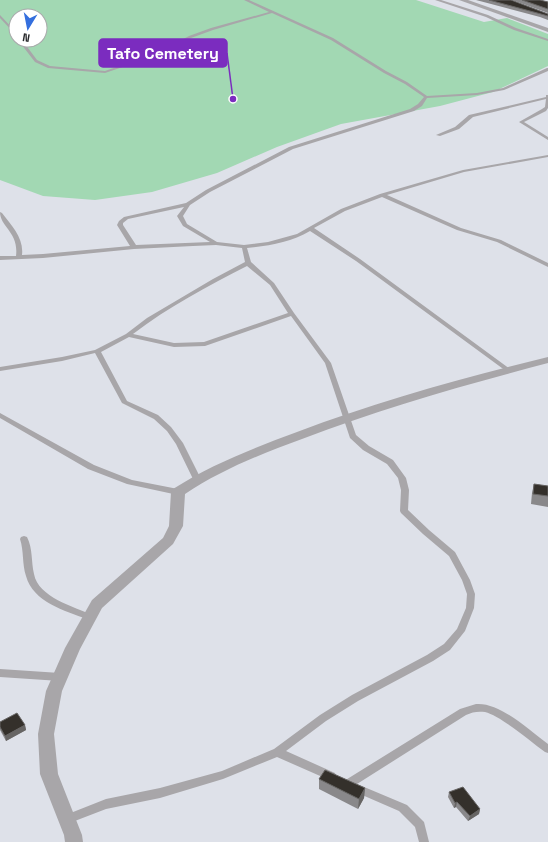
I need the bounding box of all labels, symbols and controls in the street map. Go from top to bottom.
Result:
north arrow [8,8,48,48]
text: N [21,30,31,45]
callout: Tafo Cemetery [99,39,227,67]
text: Tafo Cemetery [107,43,219,64]

